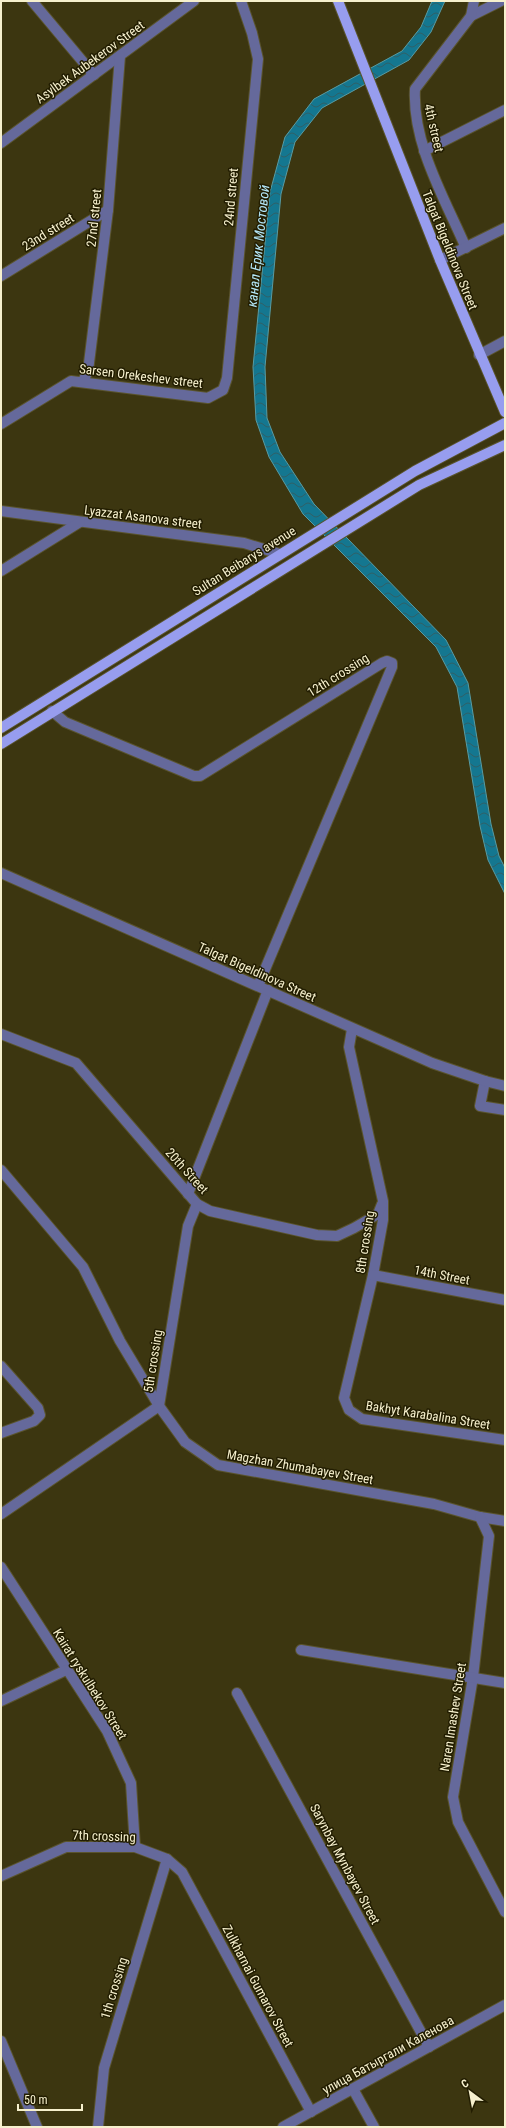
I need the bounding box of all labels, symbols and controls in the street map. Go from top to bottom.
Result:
street label: Asylbek Aubekerov Street [33,17,147,106]
street label: 4th street [421,102,447,154]
street label: 24nd street [221,167,241,227]
water label: канал Ерик Мостовой [244,184,272,308]
street label: 27nd street [83,188,105,248]
street label: Talgat Bigeldinova Street [419,188,481,312]
street label: 23nd street [19,210,77,254]
street label: Sarsen Orekeshev street [78,361,204,391]
street label: Lyazzat Asanova street [83,502,203,532]
street label: Sultan Beibarys avenue [190,523,298,599]
street label: 12th crossing [304,650,372,700]
street label: Talgat Bigeldinova Street [196,939,318,1005]
street label: 20th Street [163,1145,212,1197]
street label: 8th crossing [353,1209,377,1275]
street label: 14th Street [413,1262,471,1288]
street label: 5th crossing [141,1328,165,1394]
street label: Bakhyt Karabalina Street [365,1398,491,1432]
street label: Magzhan Zhumabayev Street [226,1447,374,1487]
street label: Kairat ryskulbekov Street [50,1626,130,1742]
street label: Naren Imashev Street [437,1661,469,1772]
street label: Sarynbay Mynbayev Street [307,1801,383,1927]
street label: 7th crossing [72,1827,136,1845]
street label: Zulkharnai Gumarov Street [219,1922,297,2050]
street label: 1th crossing [98,1955,130,2021]
street label: улица Батыргали Каленова [320,2013,456,2097]
north arrow [450,2072,490,2112]
text: С [459,2077,471,2091]
scale bar [18,2086,82,2112]
text: 50 m [24,2093,48,2107]

